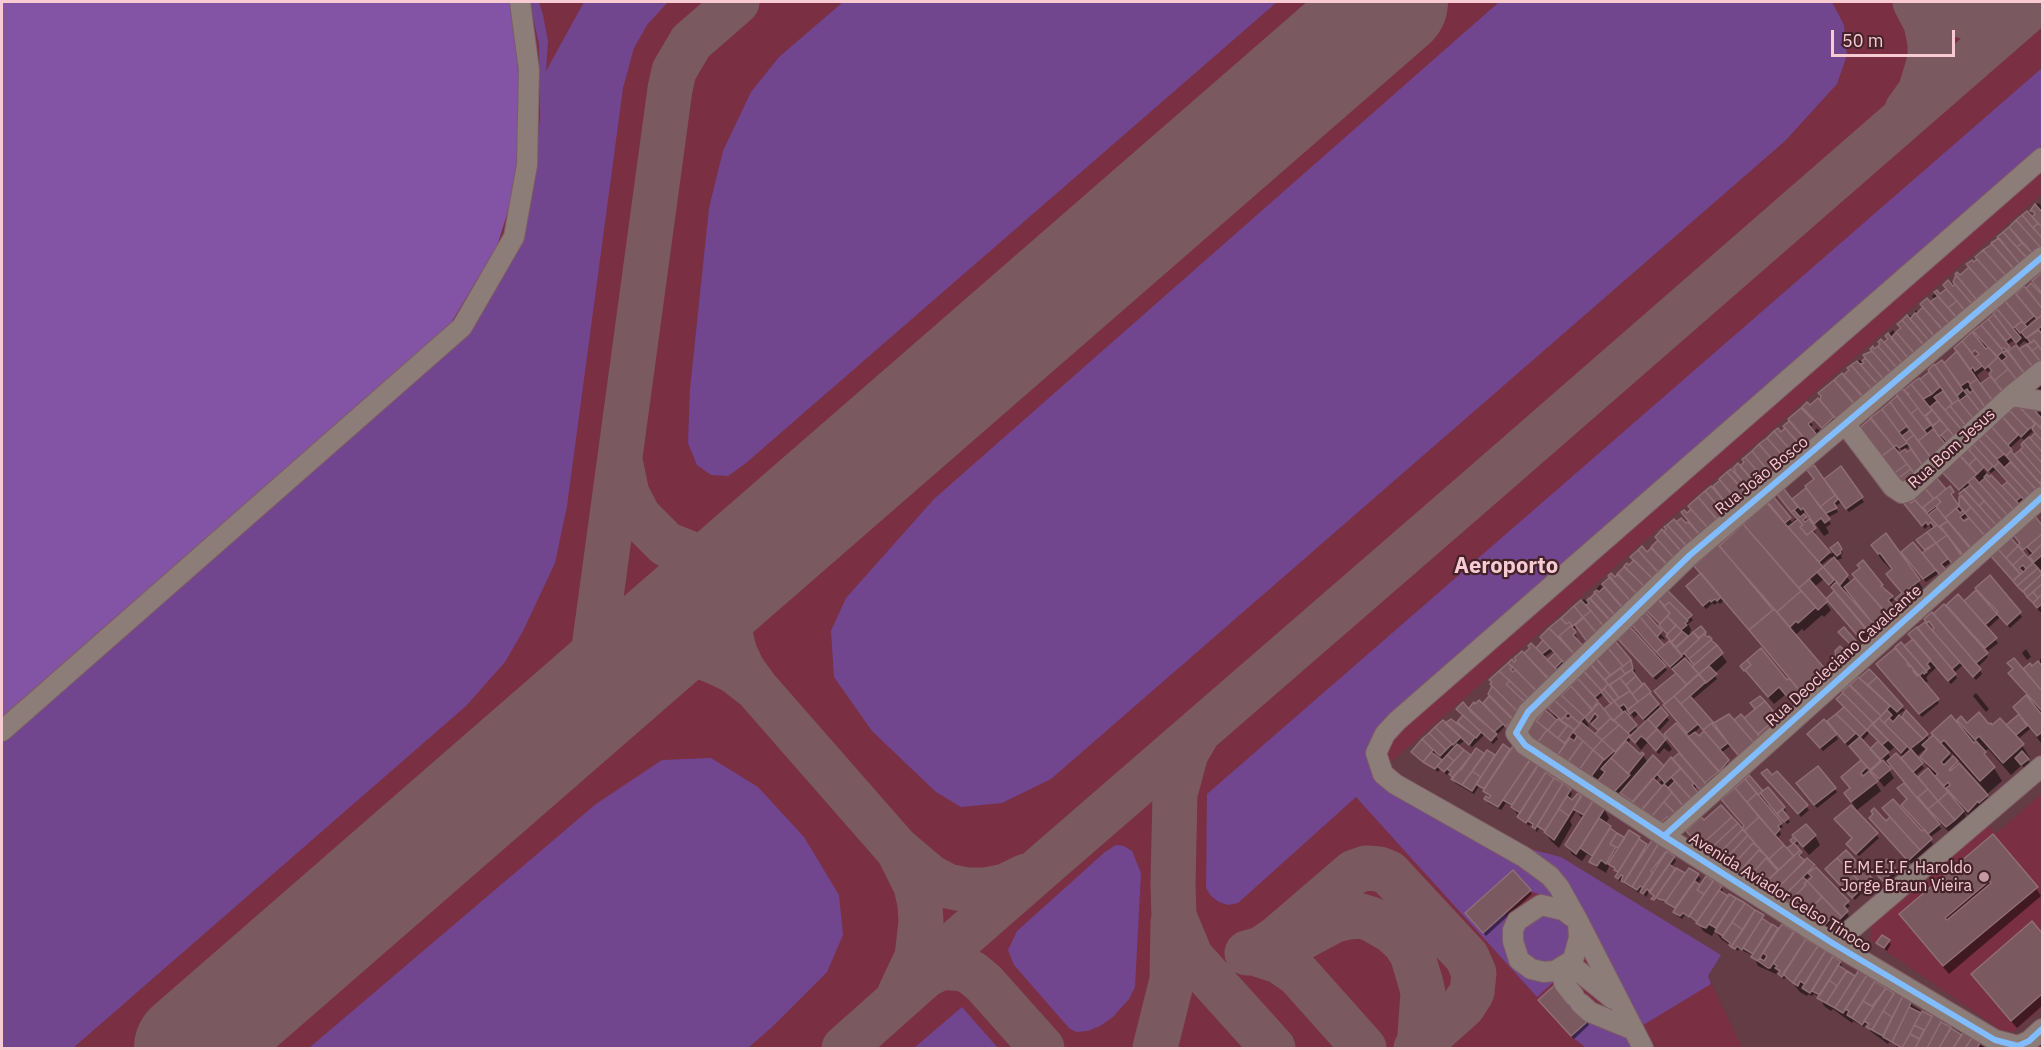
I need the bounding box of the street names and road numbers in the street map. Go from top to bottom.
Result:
street label: Rua Bom Jesus [1905,405,1999,493]
street label: Rua João Bosco [1712,433,1812,519]
street label: Rua Deocleciano Cavalcante [1762,581,1926,731]
street label: Avenida Aviador Celso Tinoco [1685,829,1875,957]

